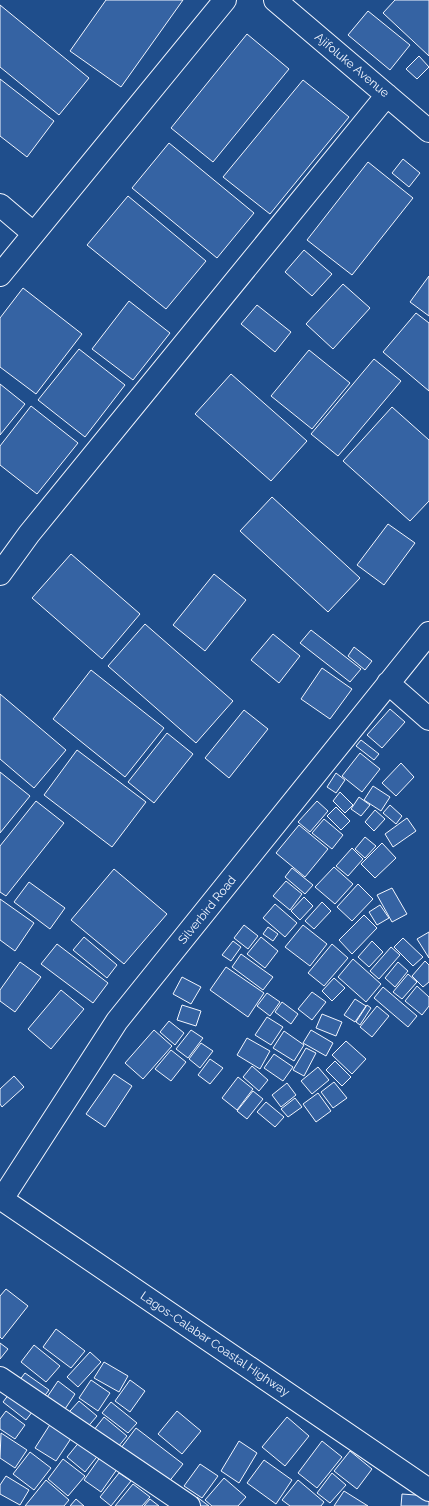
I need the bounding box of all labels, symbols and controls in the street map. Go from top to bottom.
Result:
street label: Ajifoluke Avenue [312,30,392,100]
street label: Silverbird Road [175,873,239,947]
street label: Lagos-Calabar Coastal Highway [138,1289,293,1400]

